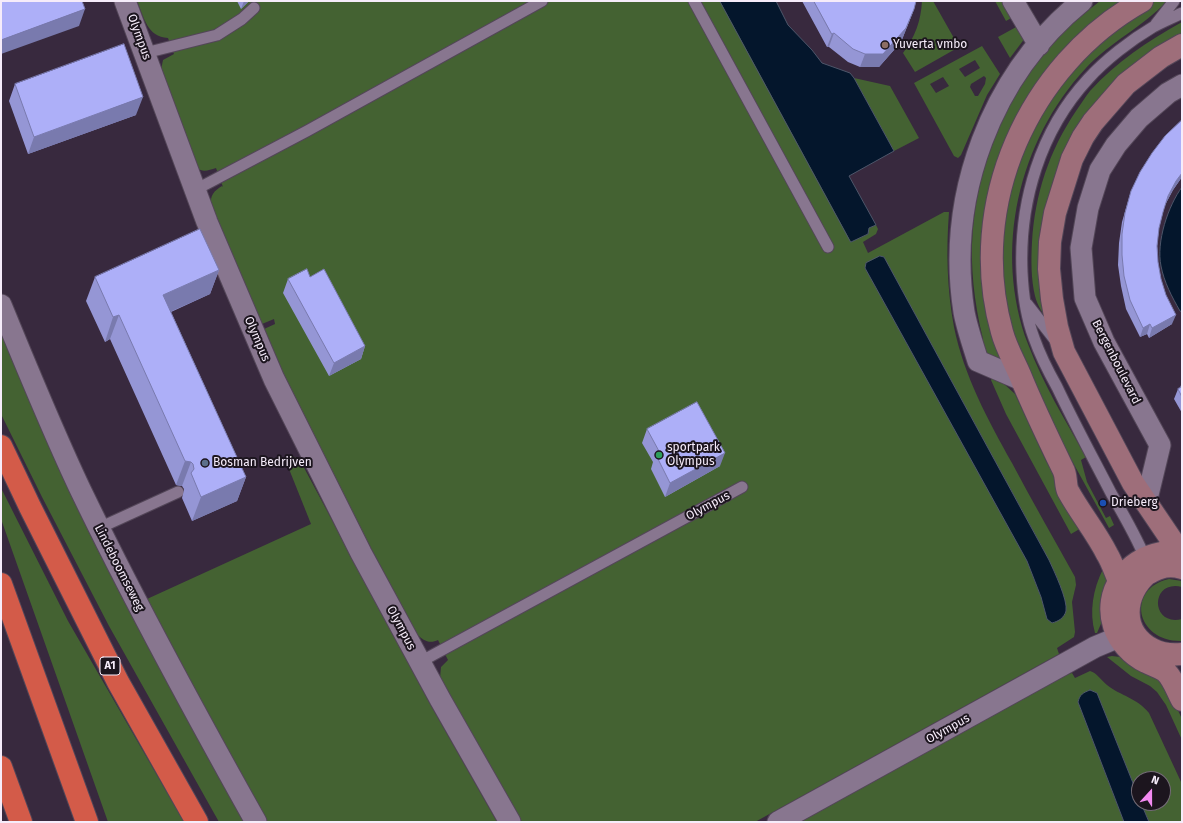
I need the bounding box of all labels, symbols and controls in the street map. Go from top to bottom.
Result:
street label: Olympus [124,12,154,62]
place label: Yuverta vmbo [893,38,967,52]
marker: Yuverta vmbo [880,40,890,50]
street label: Olympus [241,314,273,364]
street label: Bergenboulevard [1089,317,1143,407]
place label: sportpark Olympus [667,441,720,469]
marker: sportpark Olympus [654,450,664,460]
place label: Bosman Bedrijven [213,456,312,470]
marker: Bosman Bedrijven [200,458,210,468]
street label: Olympus [684,488,732,524]
place label: Drieberg [1111,496,1158,510]
marker: Drieberg [1098,498,1108,508]
street label: Lindeboomseweg [91,522,147,614]
street label: Olympus [383,604,419,652]
road number: A1 [100,657,120,675]
street label: Olympus [924,711,972,747]
north arrow [1131,771,1171,811]
text: N [1149,773,1161,788]

